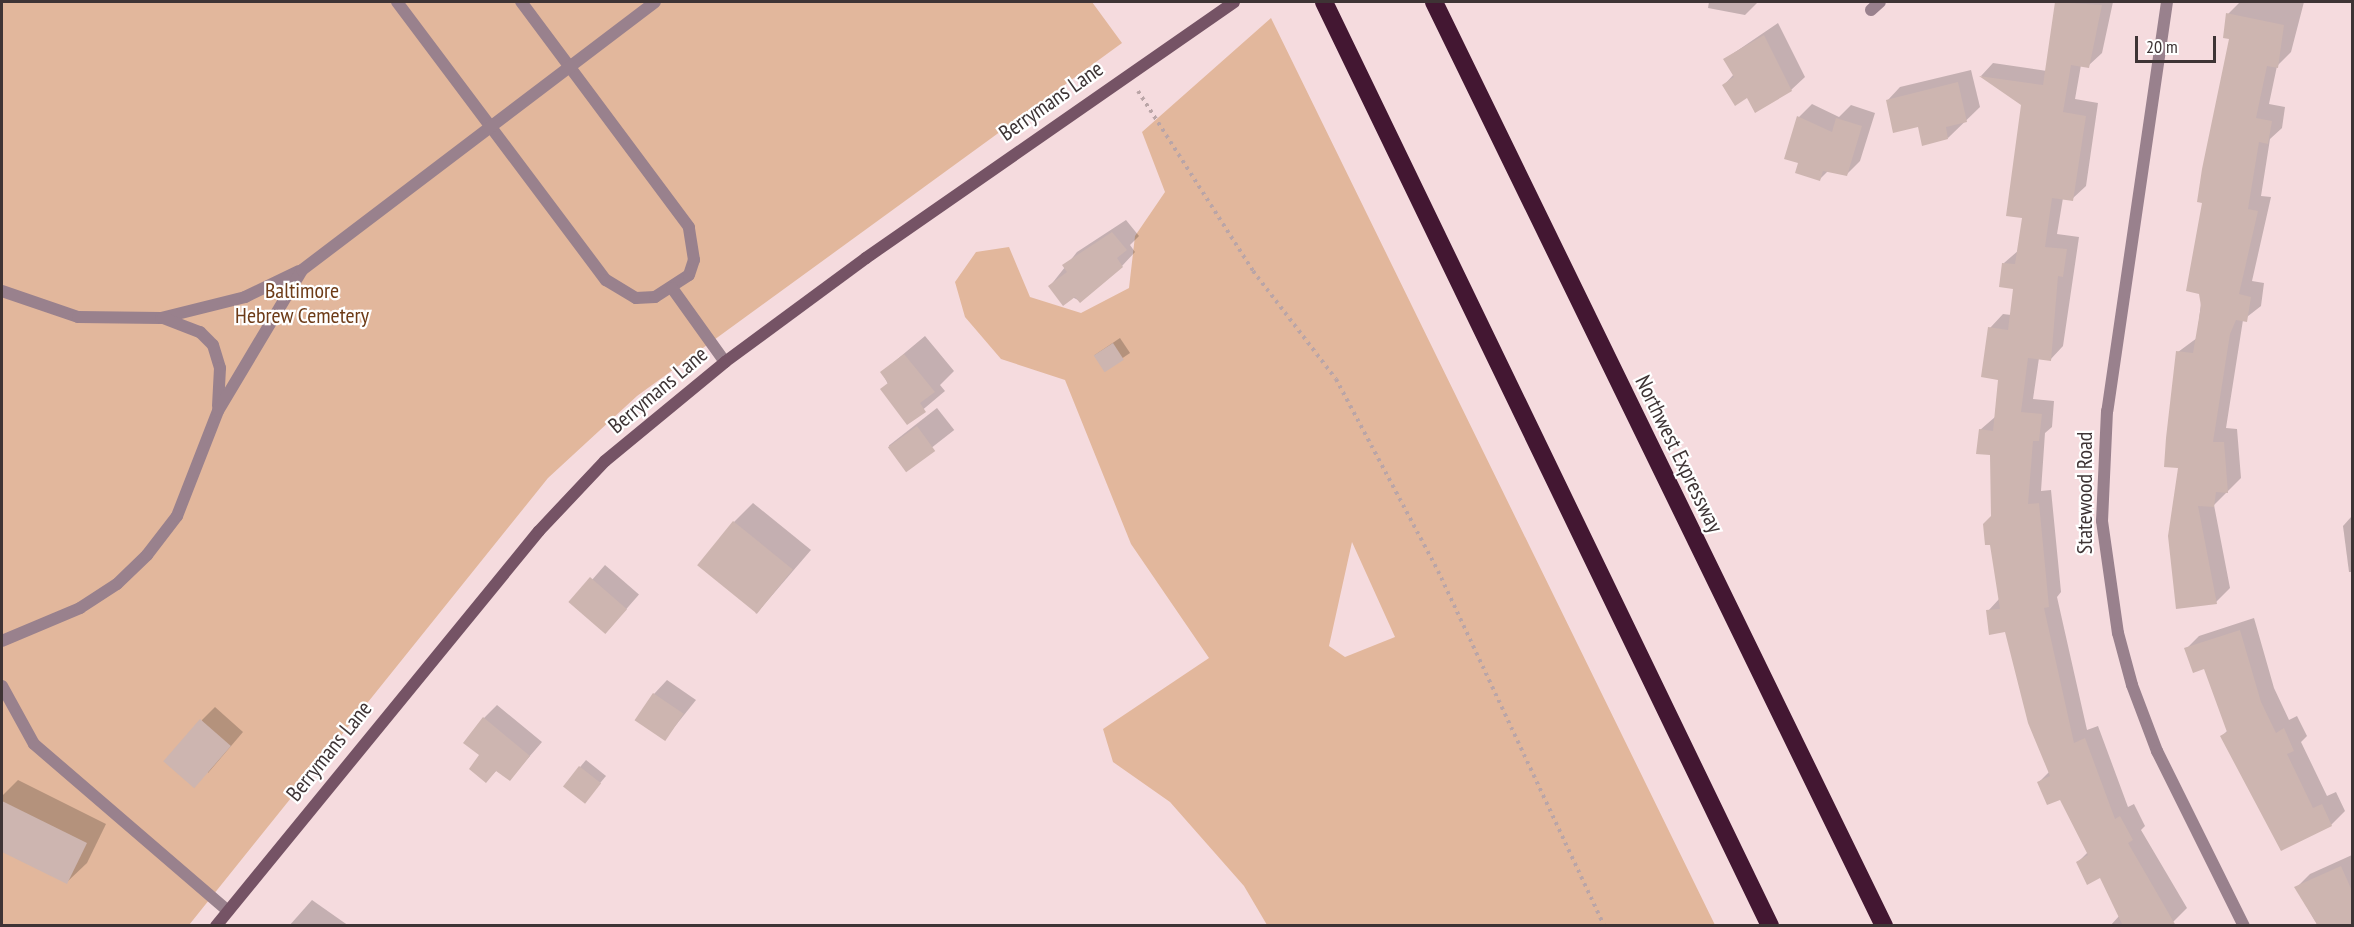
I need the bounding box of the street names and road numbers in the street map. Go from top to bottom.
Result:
street label: Berrymans Lane [994,55,1108,147]
street label: Berrymans Lane [603,341,713,439]
street label: Northwest Expressway [1629,371,1729,537]
street label: Statewood Road [2072,432,2098,554]
street label: Berrymans Lane [281,696,377,806]

